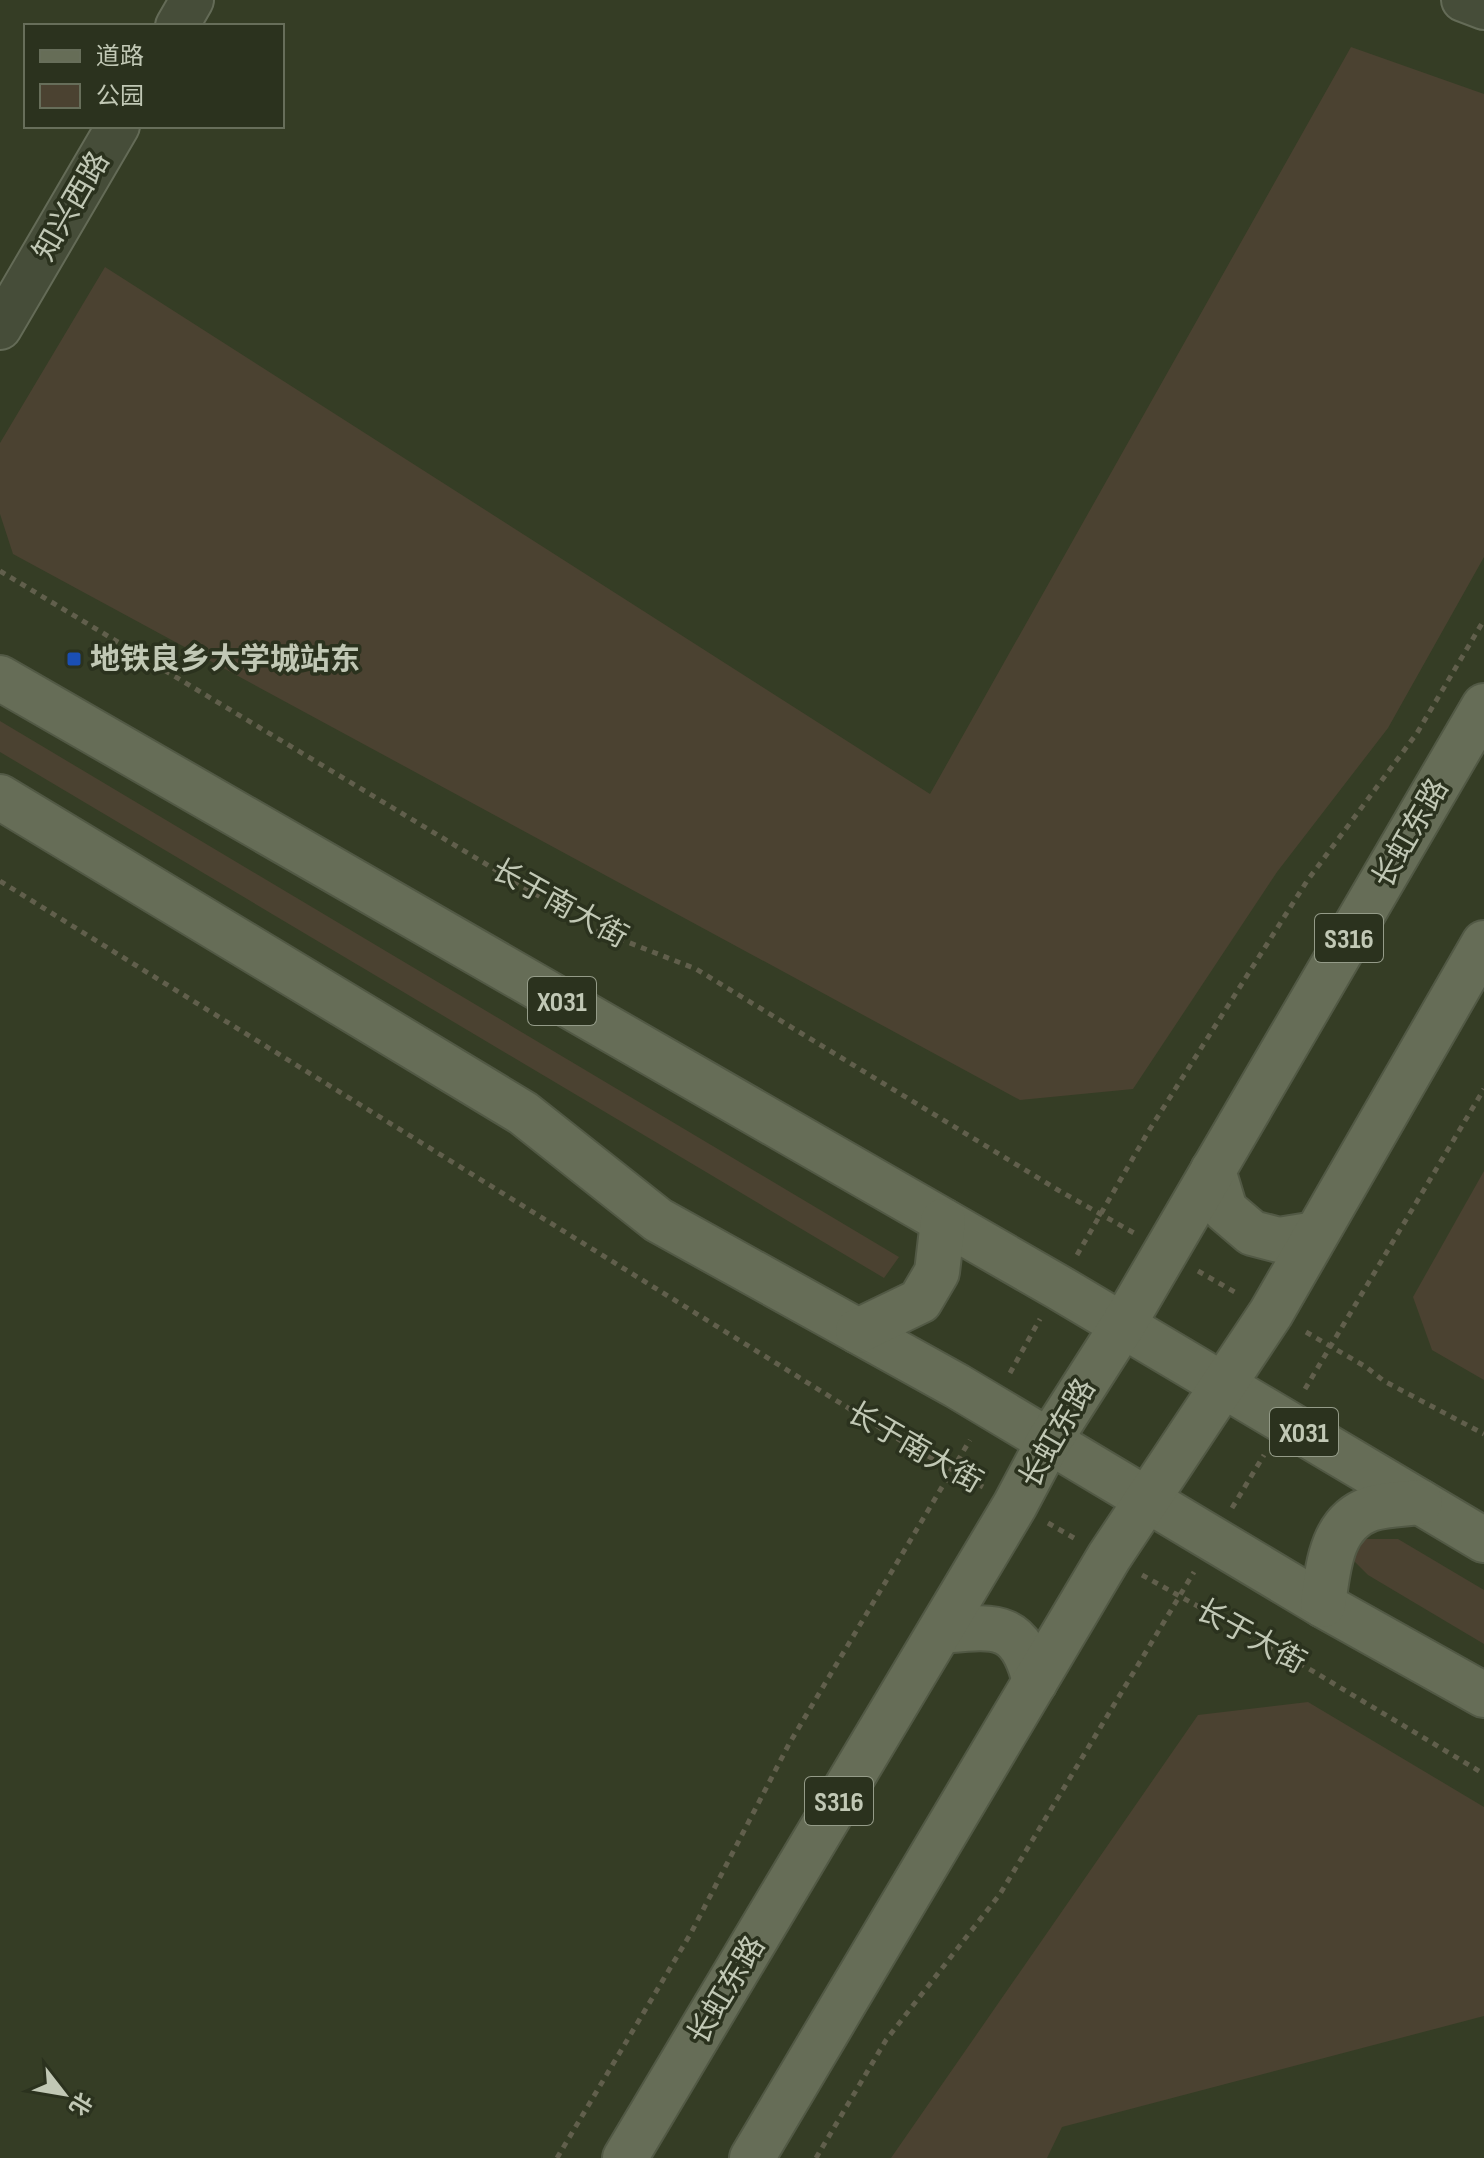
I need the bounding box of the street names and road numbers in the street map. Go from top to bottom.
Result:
street label: 知兴西路 [26,146,117,267]
street label: 长虹东路 [1365,773,1456,894]
street label: 长于南大街 [485,852,634,956]
road number: S316 [1315,914,1383,962]
road number: X031 [528,977,596,1025]
street label: 长虹东路 [1012,1373,1103,1494]
street label: 长于南大街 [841,1395,988,1501]
road number: X031 [1270,1408,1338,1456]
street label: 长于大街 [1189,1592,1312,1682]
road number: S316 [805,1777,873,1825]
street label: 长虹东路 [681,1930,773,2051]

